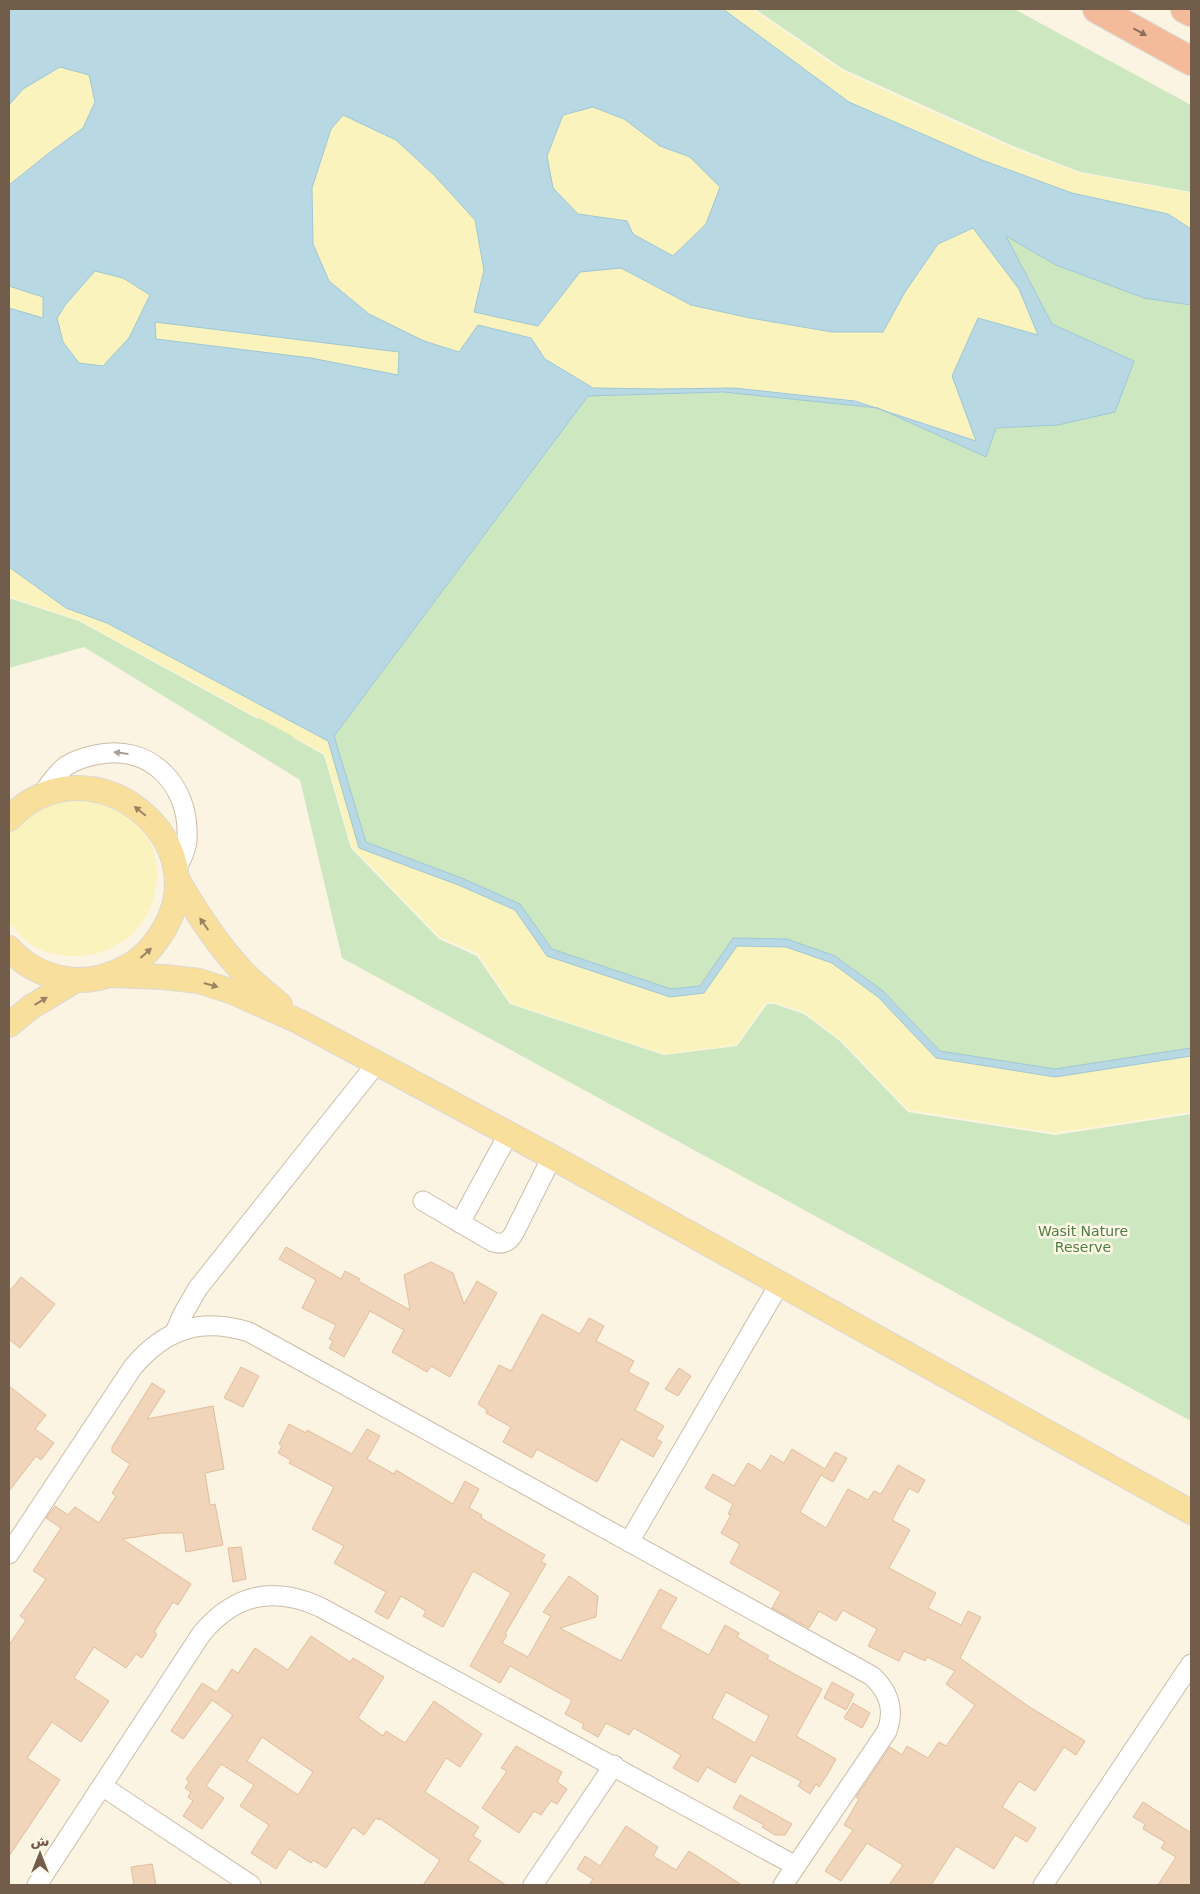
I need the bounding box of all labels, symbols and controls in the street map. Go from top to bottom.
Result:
one-way arrow [1132,28,1147,36]
one-way arrow [113,749,129,757]
one-way arrow [134,805,147,816]
one-way arrow [199,917,209,931]
one-way arrow [140,947,152,959]
one-way arrow [204,981,219,989]
one-way arrow [34,996,47,1005]
park label: Wasit Nature Reserve [1038,1223,1128,1255]
north arrow [15,1829,65,1879]
text: ش [30,1833,50,1849]

